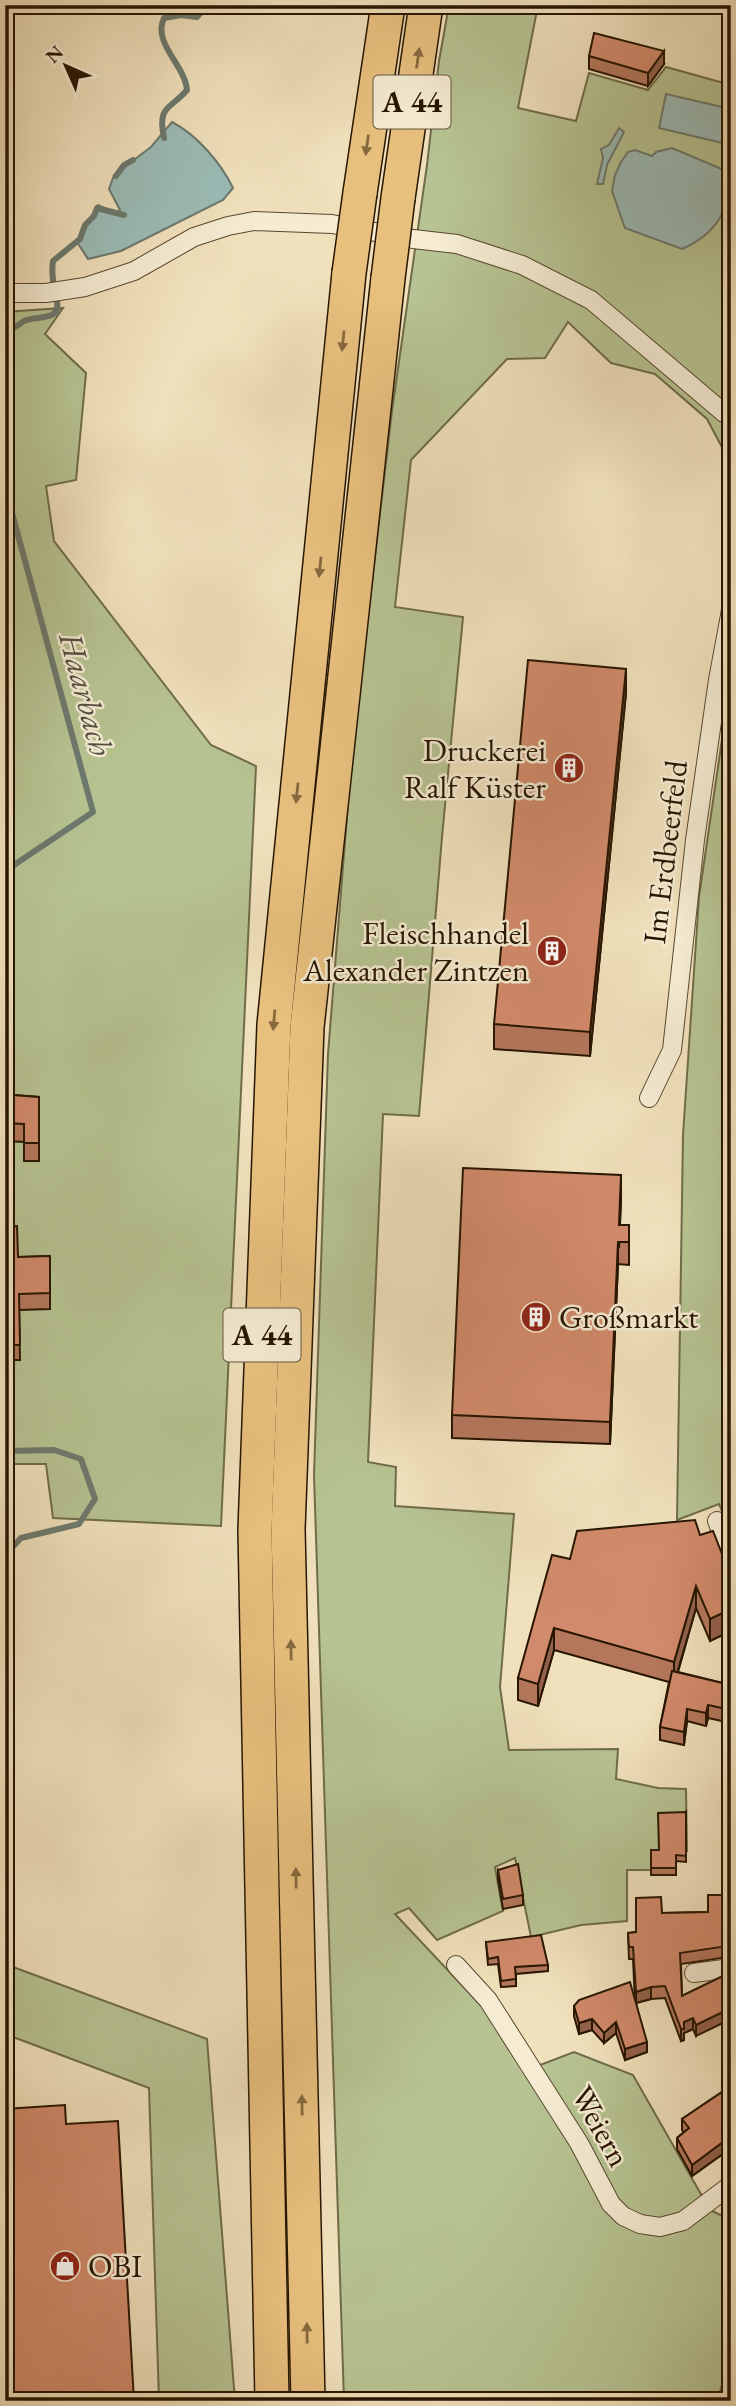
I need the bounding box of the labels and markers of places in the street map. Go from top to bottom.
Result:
place label: Druckerei Ralf Küster [404,729,546,808]
building icon: Druckerei Ralf Küster [552,751,586,785]
place label: Fleischhandel Alexander Zintzen [302,912,529,991]
building icon: Fleischhandel Alexander Zintzen [535,934,569,968]
place label: Großmarkt [559,1296,698,1338]
building icon: Großmarkt [519,1300,553,1334]
place label: OBI [88,2245,142,2287]
shop icon: OBI [48,2249,82,2283]

